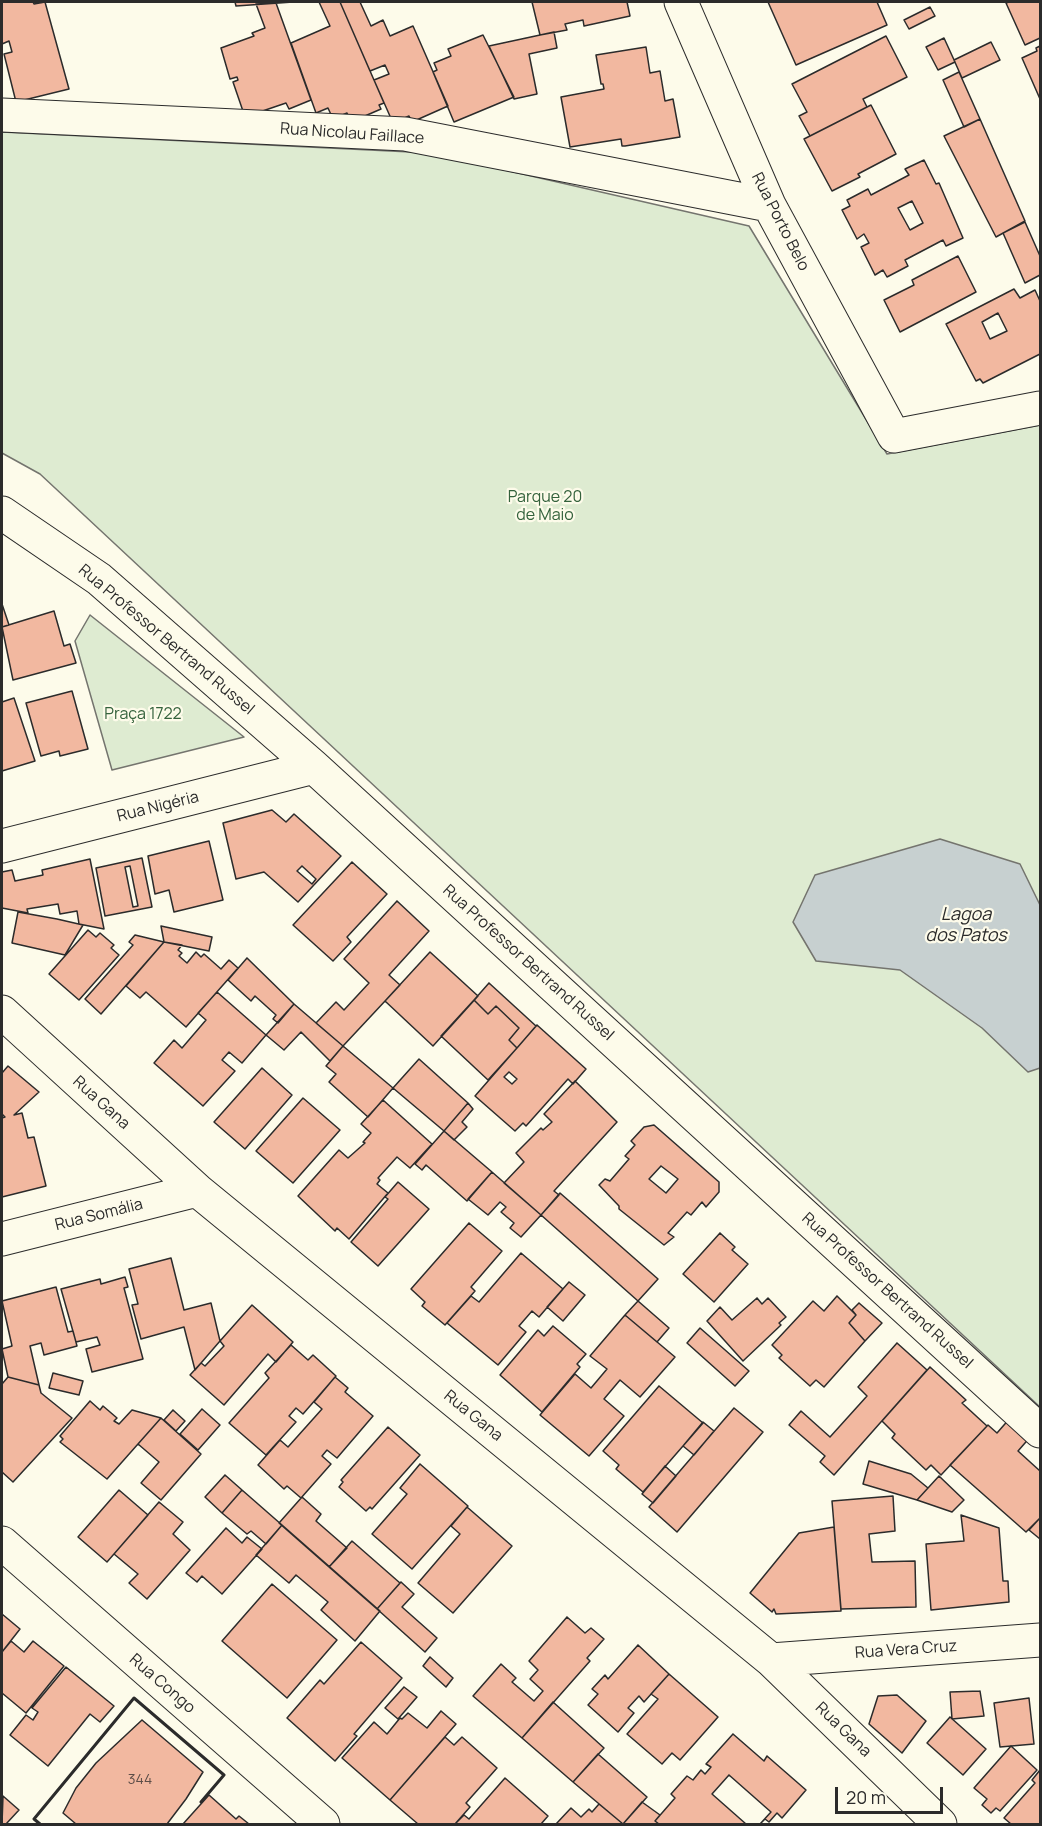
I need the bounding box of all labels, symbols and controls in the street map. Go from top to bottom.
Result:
street label: Rua Nicolau Faillace [279,119,425,149]
street label: Rua Porto Belo [747,170,813,274]
park label: Parque 20 de Maio [508,488,582,526]
street label: Rua Professor Bertrand Russel [74,561,258,719]
park label: Praça 1722 [104,705,182,725]
street label: Rua Nigéria [115,788,201,826]
street label: Rua Professor Bertrand Russel [438,881,618,1045]
water label: Lagoa dos Patos [925,904,1007,946]
street label: Rua Gana [68,1072,134,1134]
street label: Rua Somália [53,1195,145,1235]
street label: Rua Professor Bertrand Russel [797,1209,977,1373]
street label: Rua Gana [440,1386,506,1446]
street label: Rua Vera Cruz [854,1637,958,1663]
street label: Rua Congo [125,1650,199,1718]
street label: Rua Gana [811,1699,875,1761]
house number: 344 [128,1772,152,1788]
scale bar [838,1775,946,1813]
text: 20 m [846,1785,886,1809]

